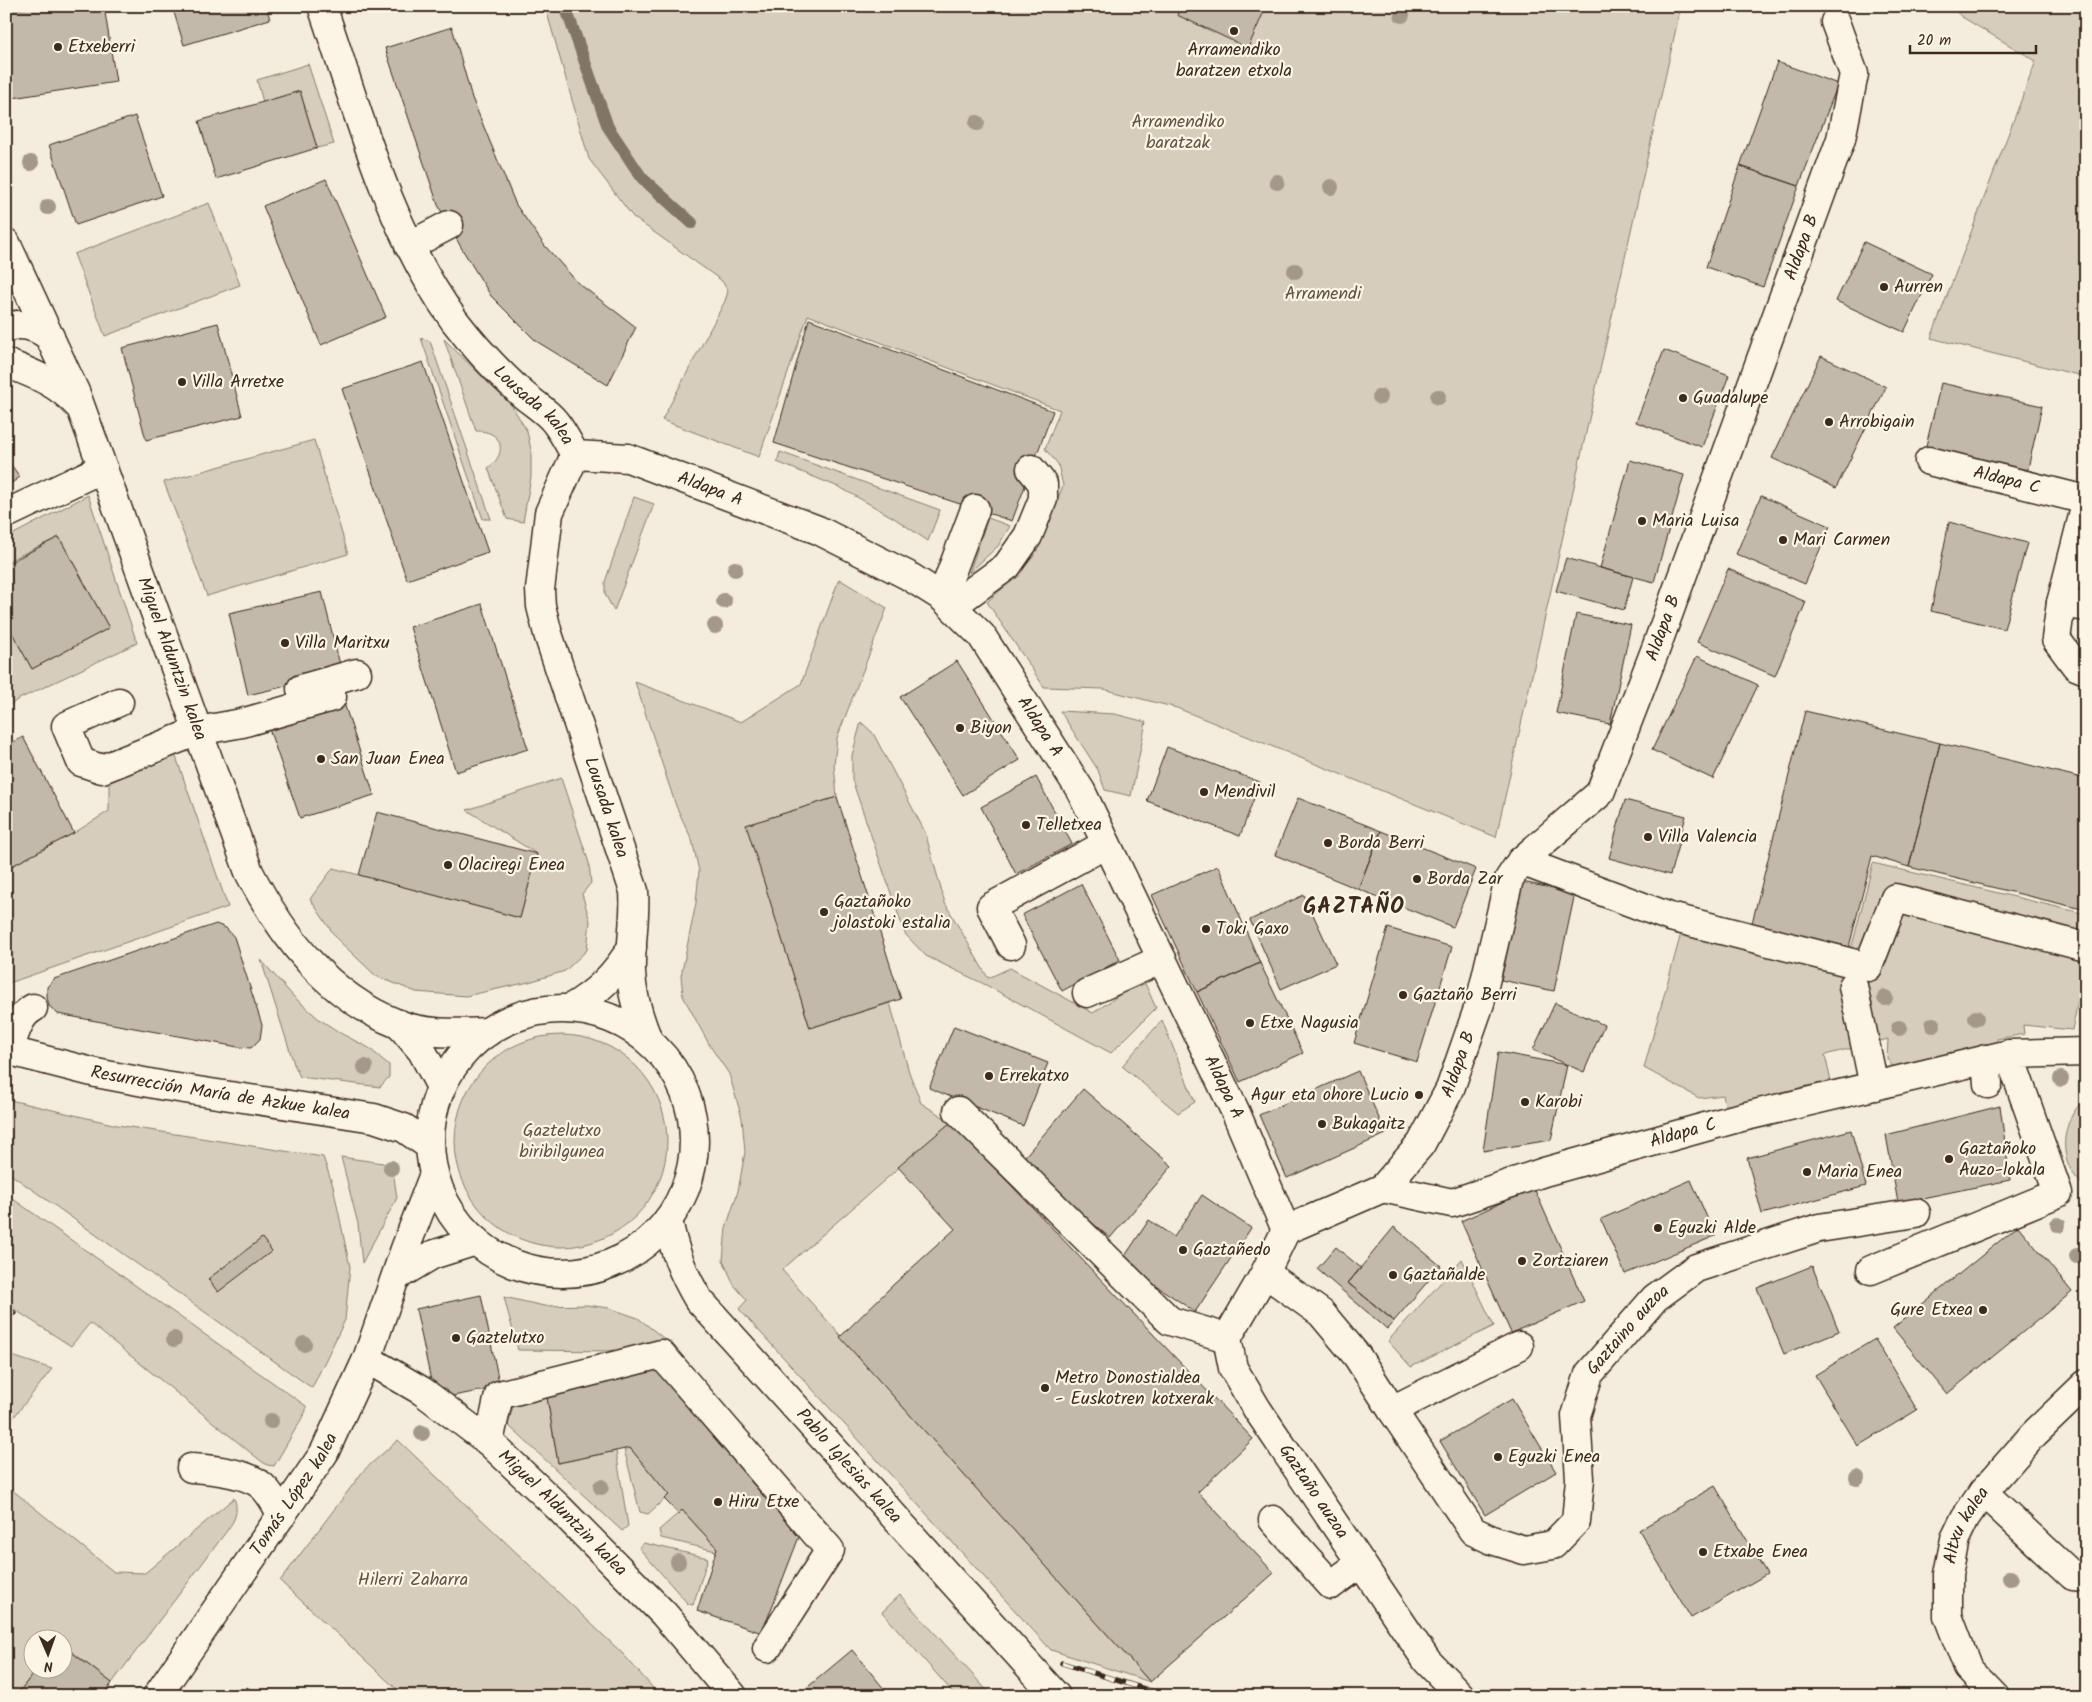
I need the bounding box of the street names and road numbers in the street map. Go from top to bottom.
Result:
street label: Aldapa B [1776,210,1827,285]
street label: Lousada kalea [486,358,581,451]
street label: Aldapa C [1970,458,2043,503]
street label: Aldapa A [673,464,747,515]
street label: Miguel Alduntzin kalea [129,573,215,745]
street label: Aldapa B [1638,591,1689,665]
street label: Aldapa A [1009,690,1071,763]
street label: Lousada kalea [576,753,637,862]
street label: Aldapa B [1433,1027,1484,1103]
street label: Aldapa A [1196,1050,1252,1124]
street label: Resurrección María de Azkue kalea [88,1058,352,1129]
street label: Aldapa C [1646,1110,1720,1156]
street label: Gaztaino auzoa [1579,1277,1676,1382]
street label: Pablo Iglesias kalea [789,1402,909,1531]
street label: Tomás López kalea [243,1428,346,1562]
street label: Gaztaño auzoa [1270,1439,1356,1545]
street label: Miguel Alduntzin kalea [491,1443,634,1584]
street label: Altxu kalea [1936,1481,1997,1567]

